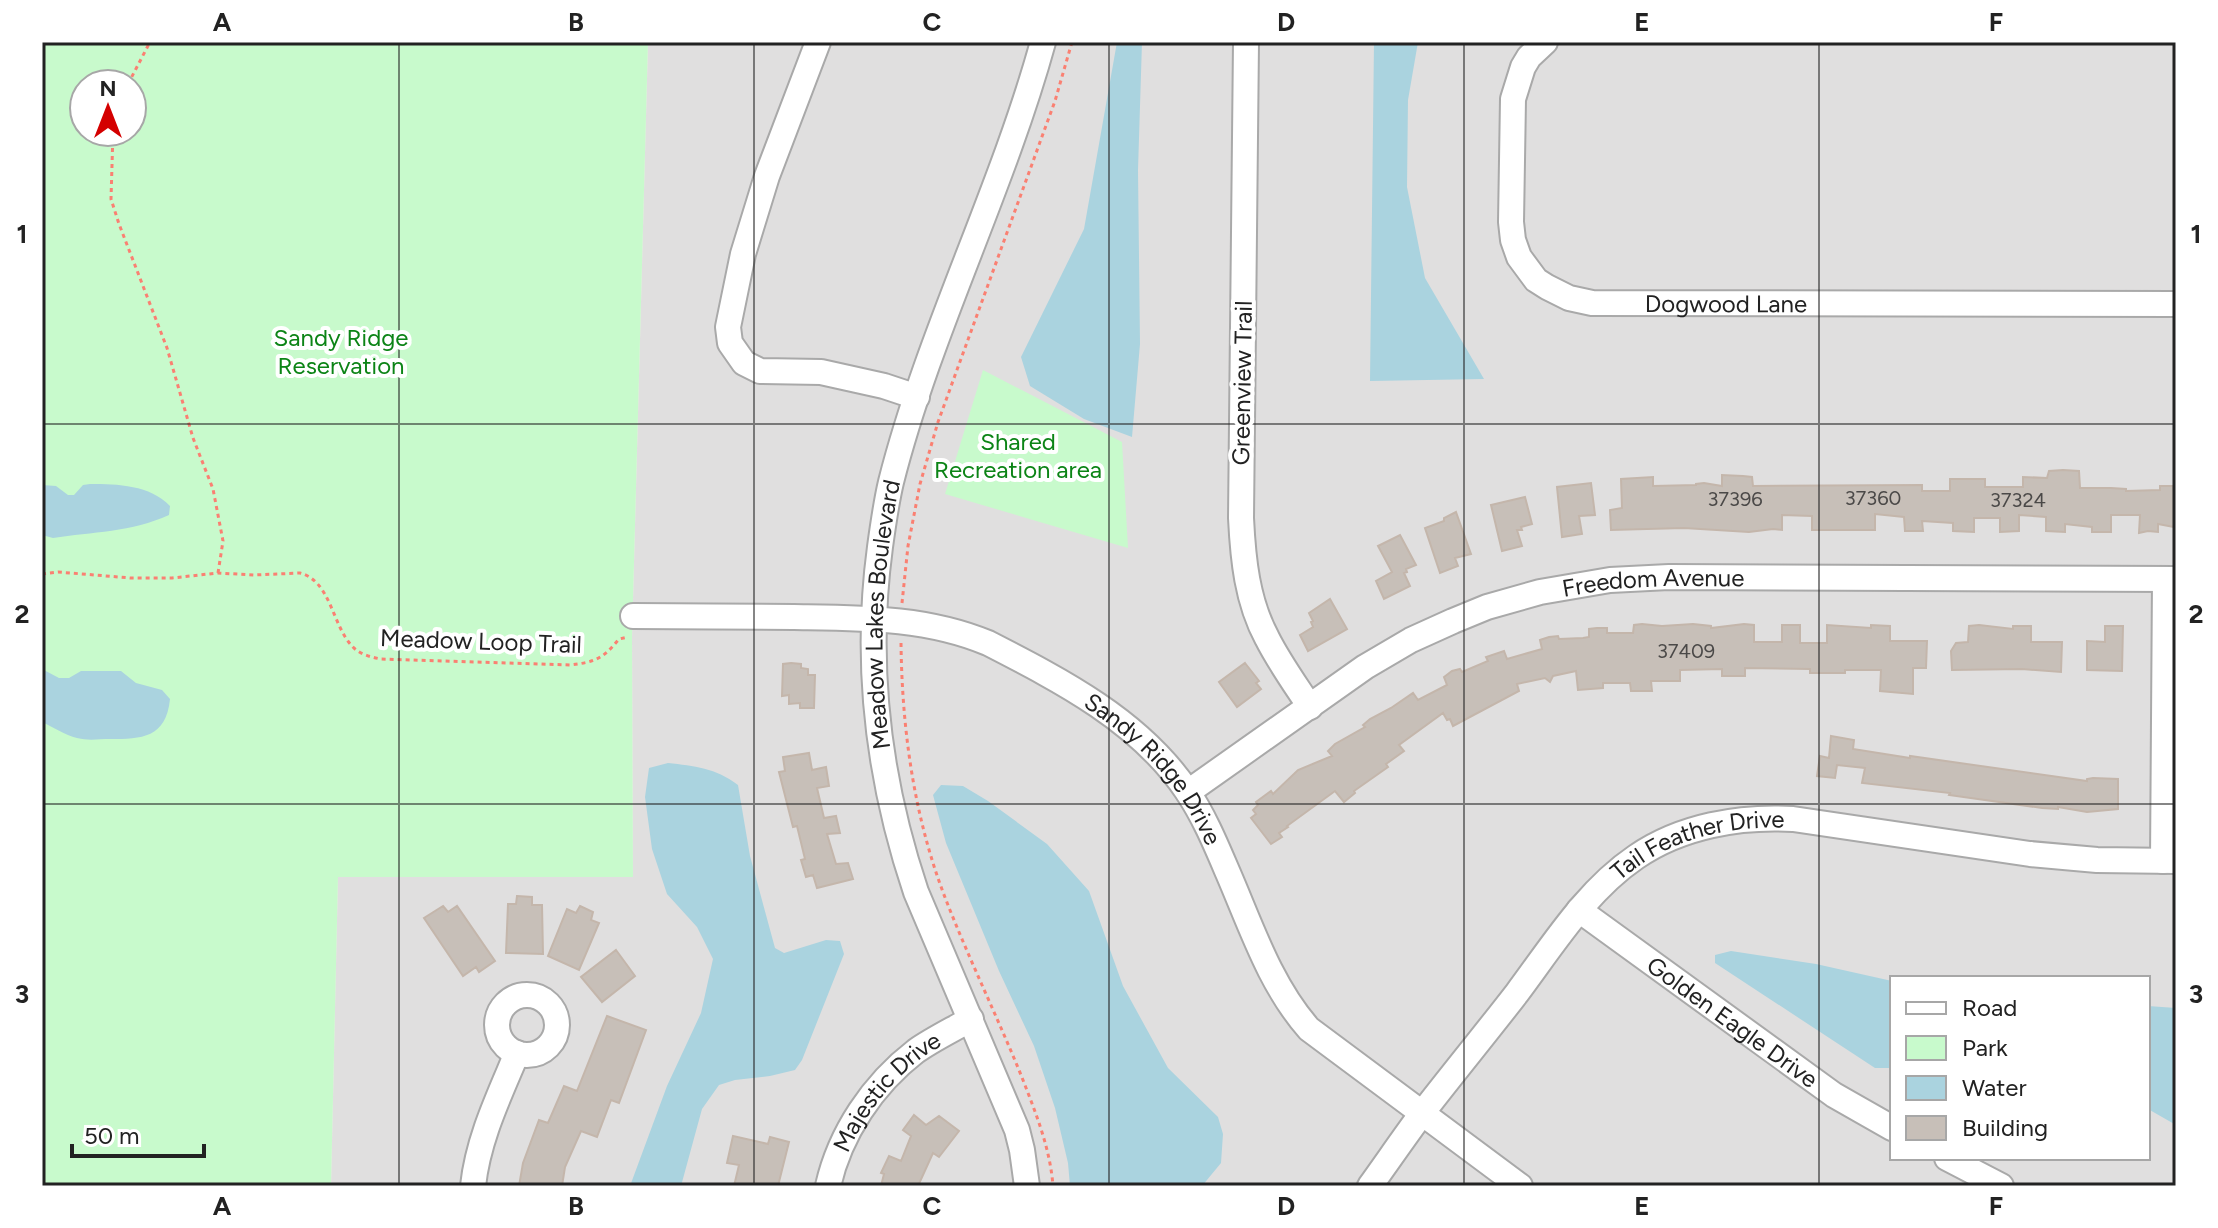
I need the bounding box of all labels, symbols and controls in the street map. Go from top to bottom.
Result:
text: A [213,6,232,38]
text: B [568,6,584,38]
text: C [923,6,942,38]
text: D [1277,6,1295,38]
text: E [1634,6,1650,38]
text: F [1989,6,2003,38]
north arrow [68,68,148,148]
text: N [99,75,117,102]
text: 1 [17,218,27,250]
text: 1 [2191,218,2201,250]
street label: Dogwood Lane [1645,289,1807,318]
street label: Greenview Trail [1226,300,1258,466]
park label: Sandy Ridge Reservation [274,323,408,380]
park label: Shared Recreation area [934,427,1102,484]
street label: Meadow Lakes Boulevard [859,477,906,751]
house number: 37360 [1845,486,1901,510]
house number: 37396 [1707,487,1763,511]
house number: 37324 [1990,488,2046,512]
street label: Freedom Avenue [1560,562,1744,602]
text: 2 [14,598,30,630]
text: 2 [2188,598,2204,630]
street label: Meadow Loop Trail [380,623,582,659]
house number: 37409 [1657,639,1715,663]
street label: Sandy Ridge Drive [1079,686,1228,849]
street label: Tail Feather Drive [1604,804,1785,886]
street label: Golden Eagle Drive [1642,950,1824,1093]
legend [1890,976,2150,1160]
text: 3 [15,978,29,1010]
text: 3 [2189,978,2203,1010]
text: Road [1962,993,2017,1022]
street label: Majestic Drive [826,1025,945,1156]
text: Park [1962,1033,2008,1062]
text: Water [1962,1073,2027,1102]
scale bar [72,1108,204,1158]
text: Building [1962,1113,2048,1142]
text: 50 m [84,1121,140,1150]
text: A [213,1190,232,1222]
text: B [568,1190,584,1222]
text: C [923,1190,942,1222]
text: D [1277,1190,1295,1222]
text: E [1634,1190,1650,1222]
text: F [1989,1190,2003,1222]

